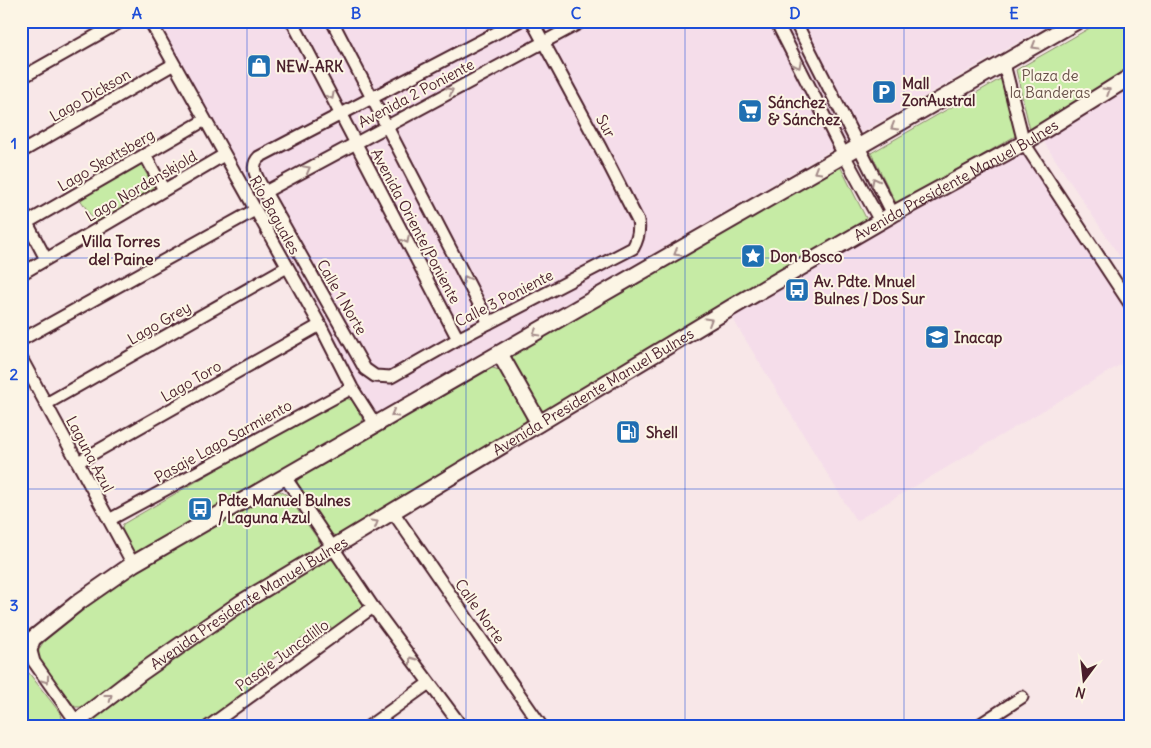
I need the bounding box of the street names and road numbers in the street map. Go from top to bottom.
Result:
street label: Avenida 2 Poniente [355,54,477,132]
street label: Lago Dickson [46,64,134,126]
street label: Sur [592,111,620,141]
street label: Avenida Presidente Manuel Bulnes [850,115,1062,244]
street label: Lago Skottsberg [54,125,158,195]
street label: Avenida Oriente/Poniente [367,145,465,307]
street label: Lago Nordenskjold [82,146,200,226]
street label: Río Baguales [246,172,305,258]
street label: Calle 1 Norte [313,256,371,338]
street label: Calle 3 Poniente [452,265,556,331]
street label: Lago Grey [124,297,194,349]
street label: Avenida Presidente Manuel Bulnes [489,323,697,459]
street label: Lago Toro [157,356,225,406]
street label: Pasaje Lago Sarmiento [151,395,295,487]
street label: Laguna Azul [62,413,118,495]
street label: Avenida Presidente Manuel Bulnes [146,532,351,673]
street label: Calle Norte [451,575,509,647]
street label: Pasaje Juncalillo [232,615,332,695]

